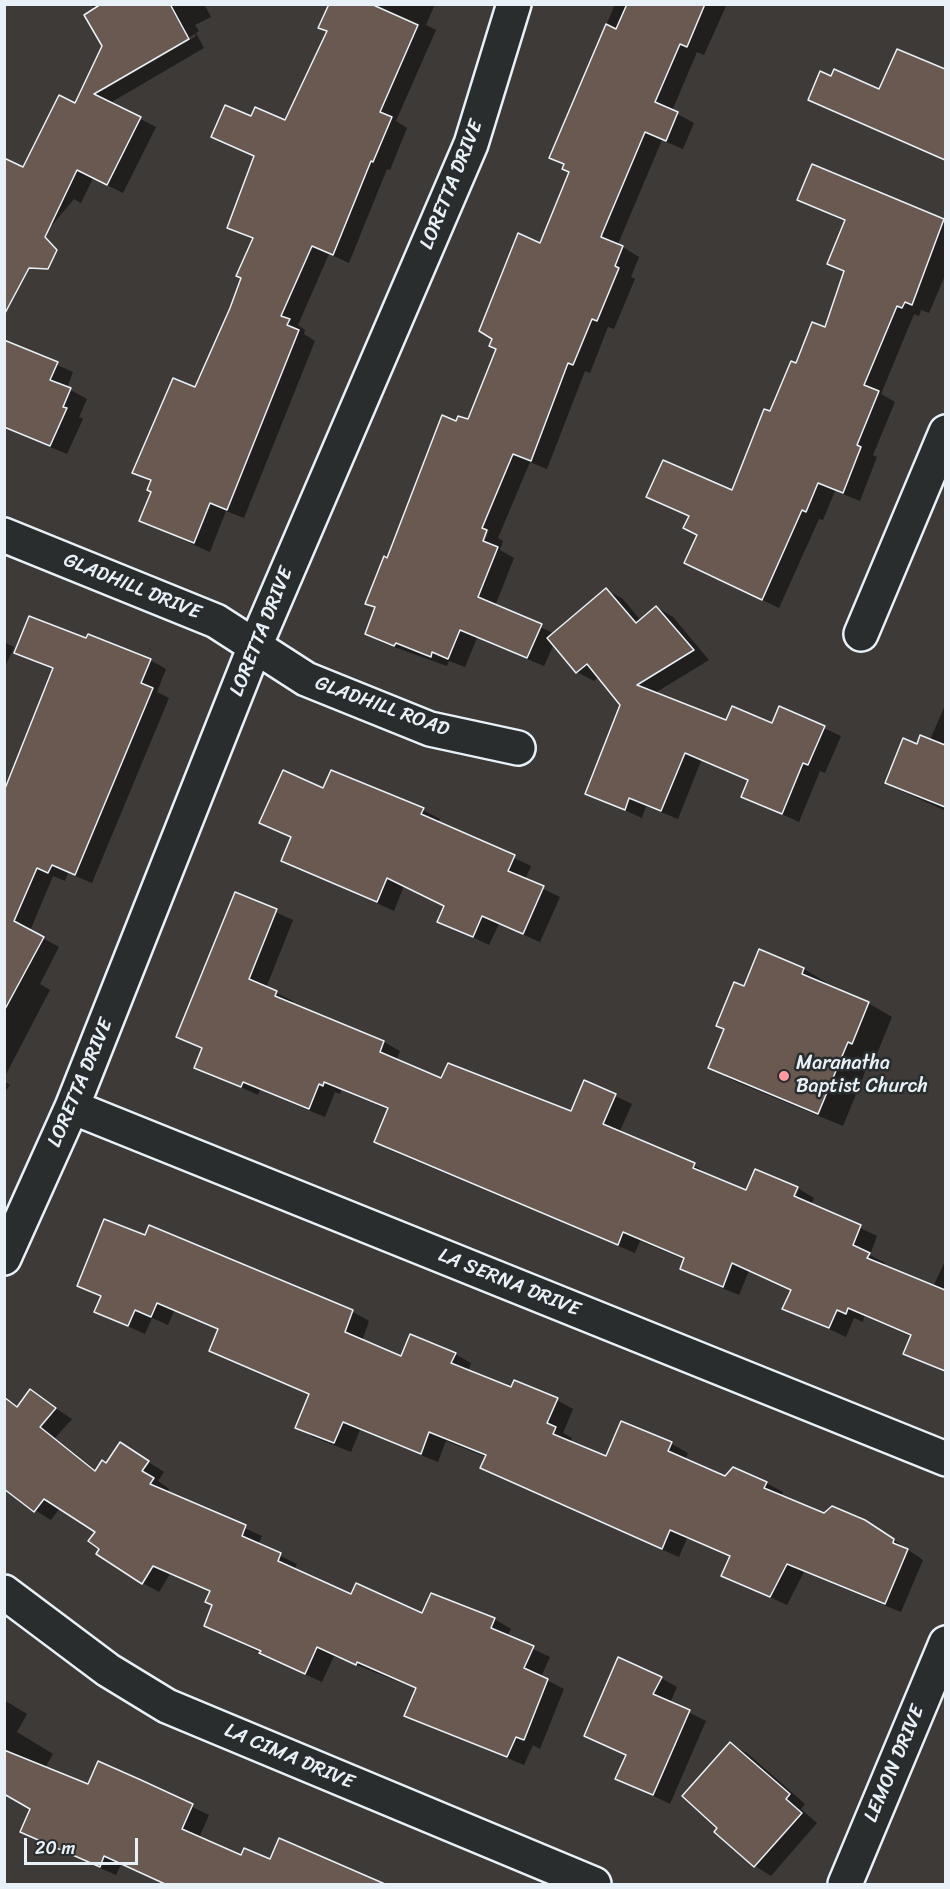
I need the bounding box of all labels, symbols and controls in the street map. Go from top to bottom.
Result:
street label: LORETTA DRIVE [415,117,489,253]
street label: GLADHILL DRIVE [60,549,204,625]
street label: LORETTA DRIVE [225,564,299,700]
street label: GLADHILL ROAD [312,672,452,742]
street label: LORETTA DRIVE [43,1015,119,1151]
place label: Maranatha Baptist Church [796,1052,928,1099]
marker: Maranatha Baptist Church [777,1069,791,1083]
street label: LA SERNA DRIVE [435,1244,583,1322]
street label: LEMON DRIVE [860,1702,930,1826]
street label: LA CIMA DRIVE [221,1719,357,1795]
scale bar [27,1826,141,1864]
text: 20 m [35,1832,75,1864]

